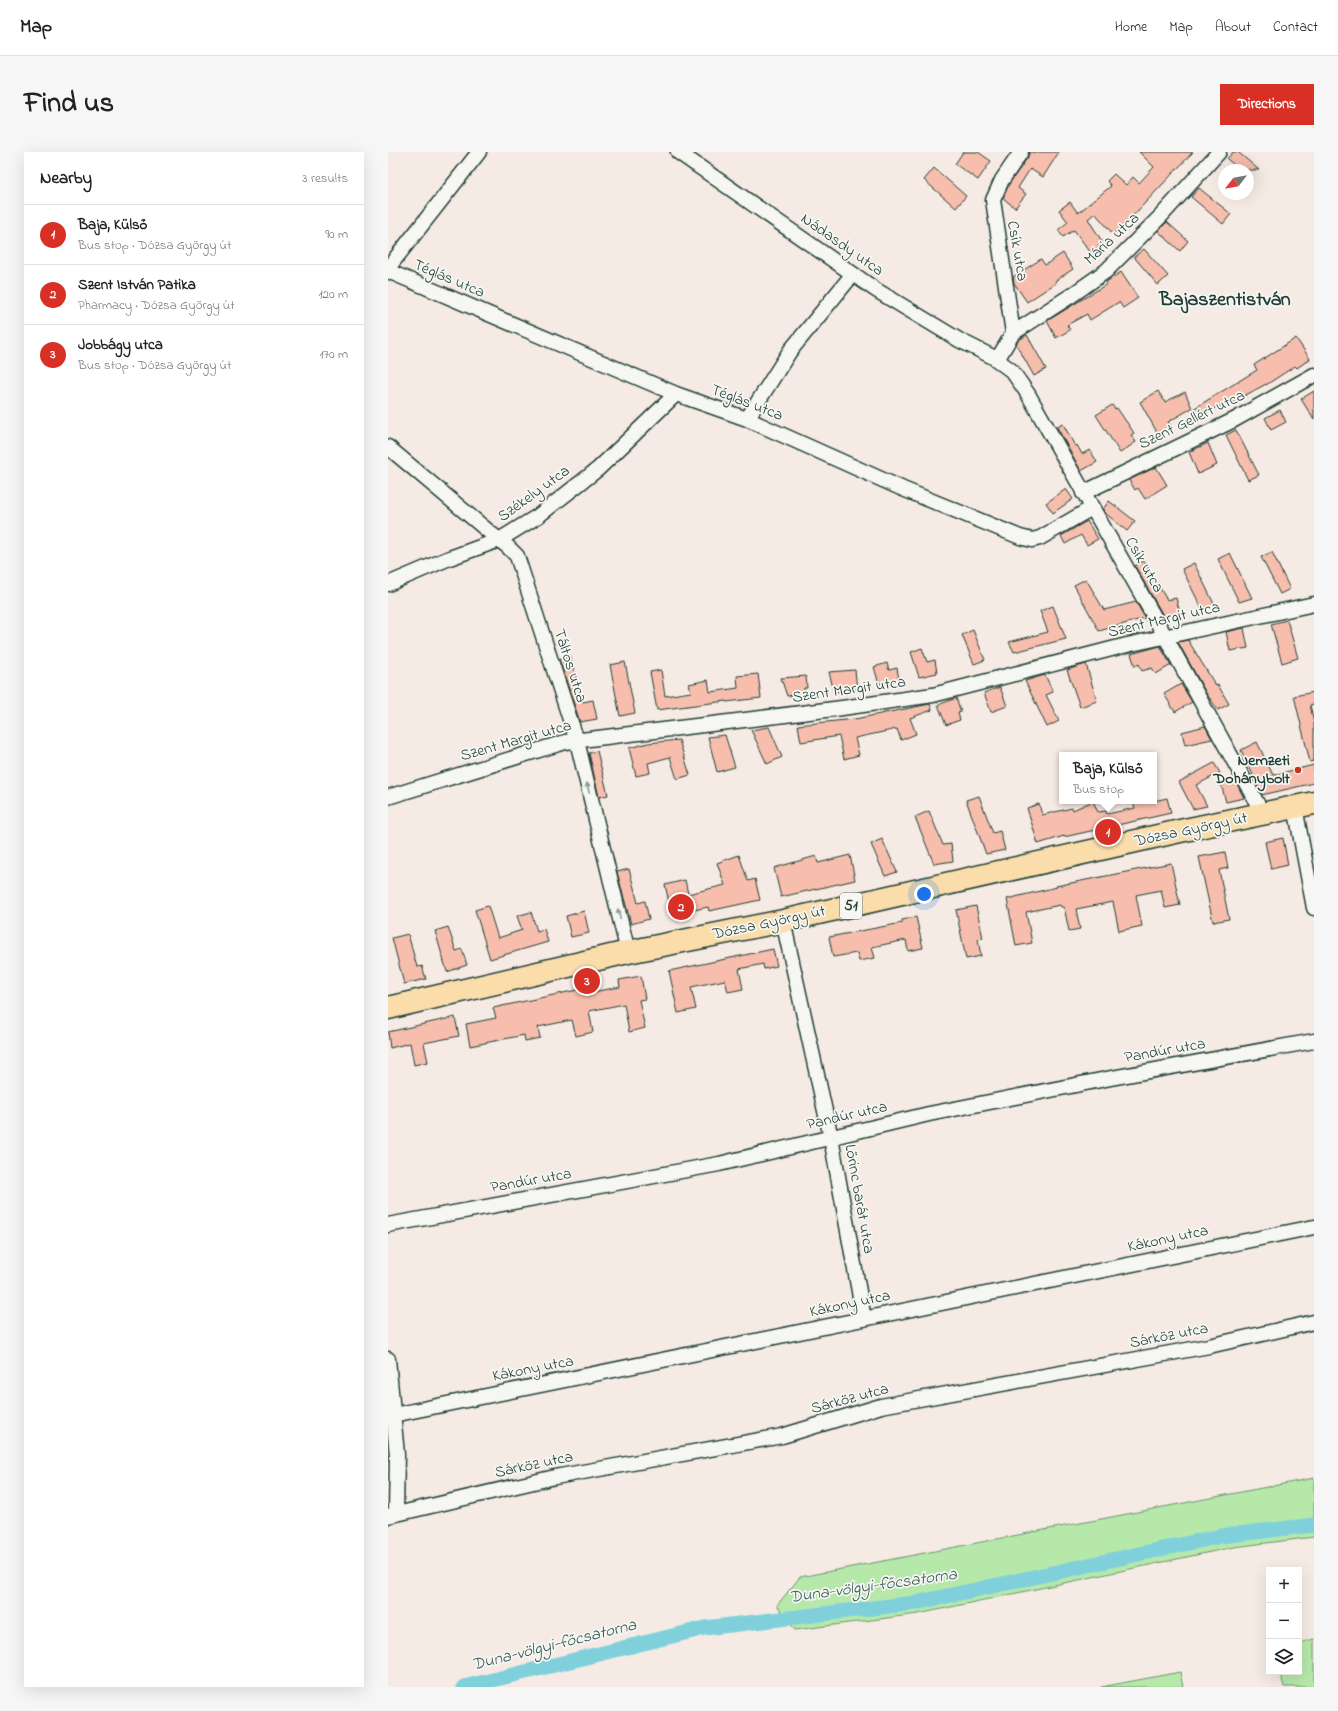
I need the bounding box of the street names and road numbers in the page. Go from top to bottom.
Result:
street label: Nádasdy utca [795,207,889,283]
street label: Mária utca [1079,207,1145,271]
street label: Csík utca [1000,219,1034,283]
street label: Téglás utca [410,253,488,305]
street label: Téglás utca [707,378,787,428]
street label: Szent Gellért utca [1135,384,1249,456]
street label: Székely utca [493,460,575,528]
street label: Csík utca [1118,533,1170,597]
street label: Szent Margit utca [1106,595,1222,645]
street label: Táltos utca [547,626,593,706]
street label: Szent Margit utca [791,670,907,710]
street label: Szent Margit utca [458,714,574,768]
street label: Dózsa György út [1131,806,1250,854]
road number: 51 [840,893,862,919]
street label: Dózsa György út [709,899,828,947]
street label: Pandúr utca [1122,1032,1208,1070]
street label: Pandúr utca [804,1095,890,1137]
street label: Lőrinc barát utca [838,1142,880,1256]
street label: Pandúr utca [488,1162,574,1200]
street label: Kákony utca [1125,1219,1211,1259]
street label: Kákony utca [807,1284,893,1324]
street label: Sárköz utca [1128,1317,1210,1355]
street label: Kákony utca [490,1349,576,1389]
street label: Sárköz utca [808,1377,892,1421]
street label: Sárköz utca [493,1445,575,1485]

